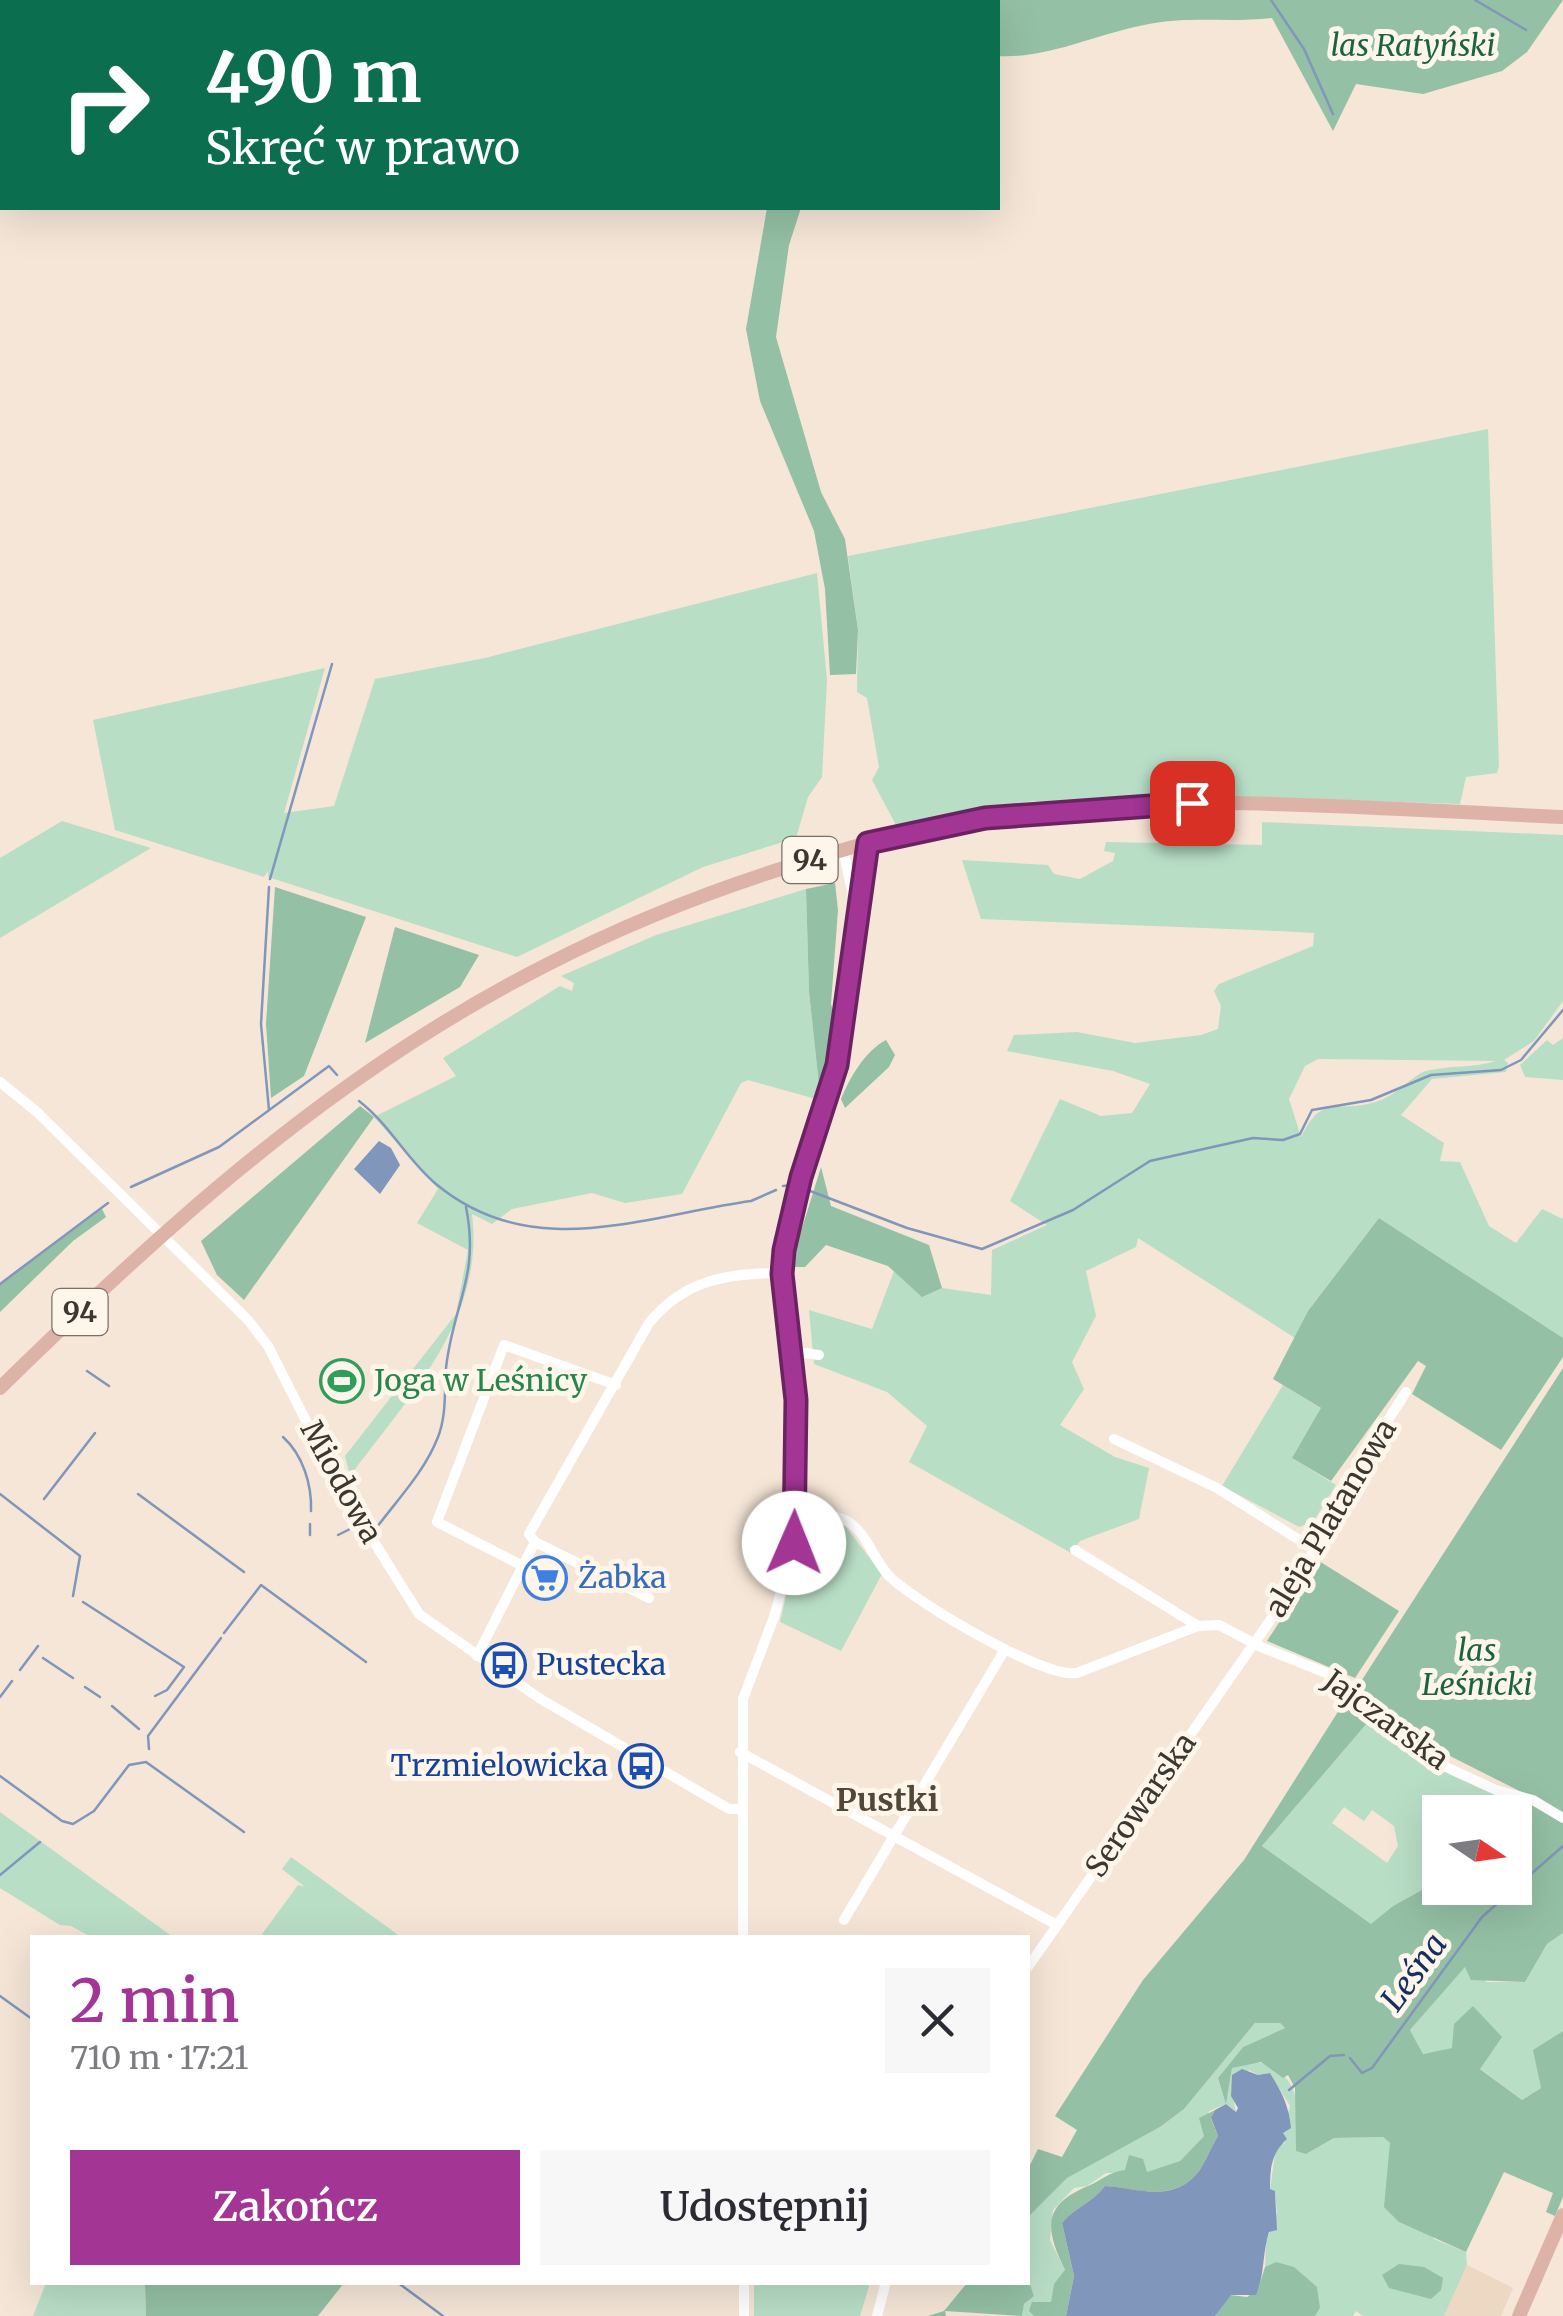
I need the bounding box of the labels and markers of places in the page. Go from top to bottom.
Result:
pin [1150,761,1235,846]
sports icon: Joga w Leśnicy [319,1358,365,1404]
place label: Joga w Leśnicy [373,1361,588,1399]
supermarket icon: Żabka [522,1555,568,1601]
place label: Żabka [578,1558,667,1596]
bus stop icon: Pustecka [481,1642,527,1688]
place label: Pustecka [536,1645,666,1683]
bus stop icon: Trzmielowicka [618,1743,664,1789]
place label: Trzmielowicka [391,1746,608,1784]

